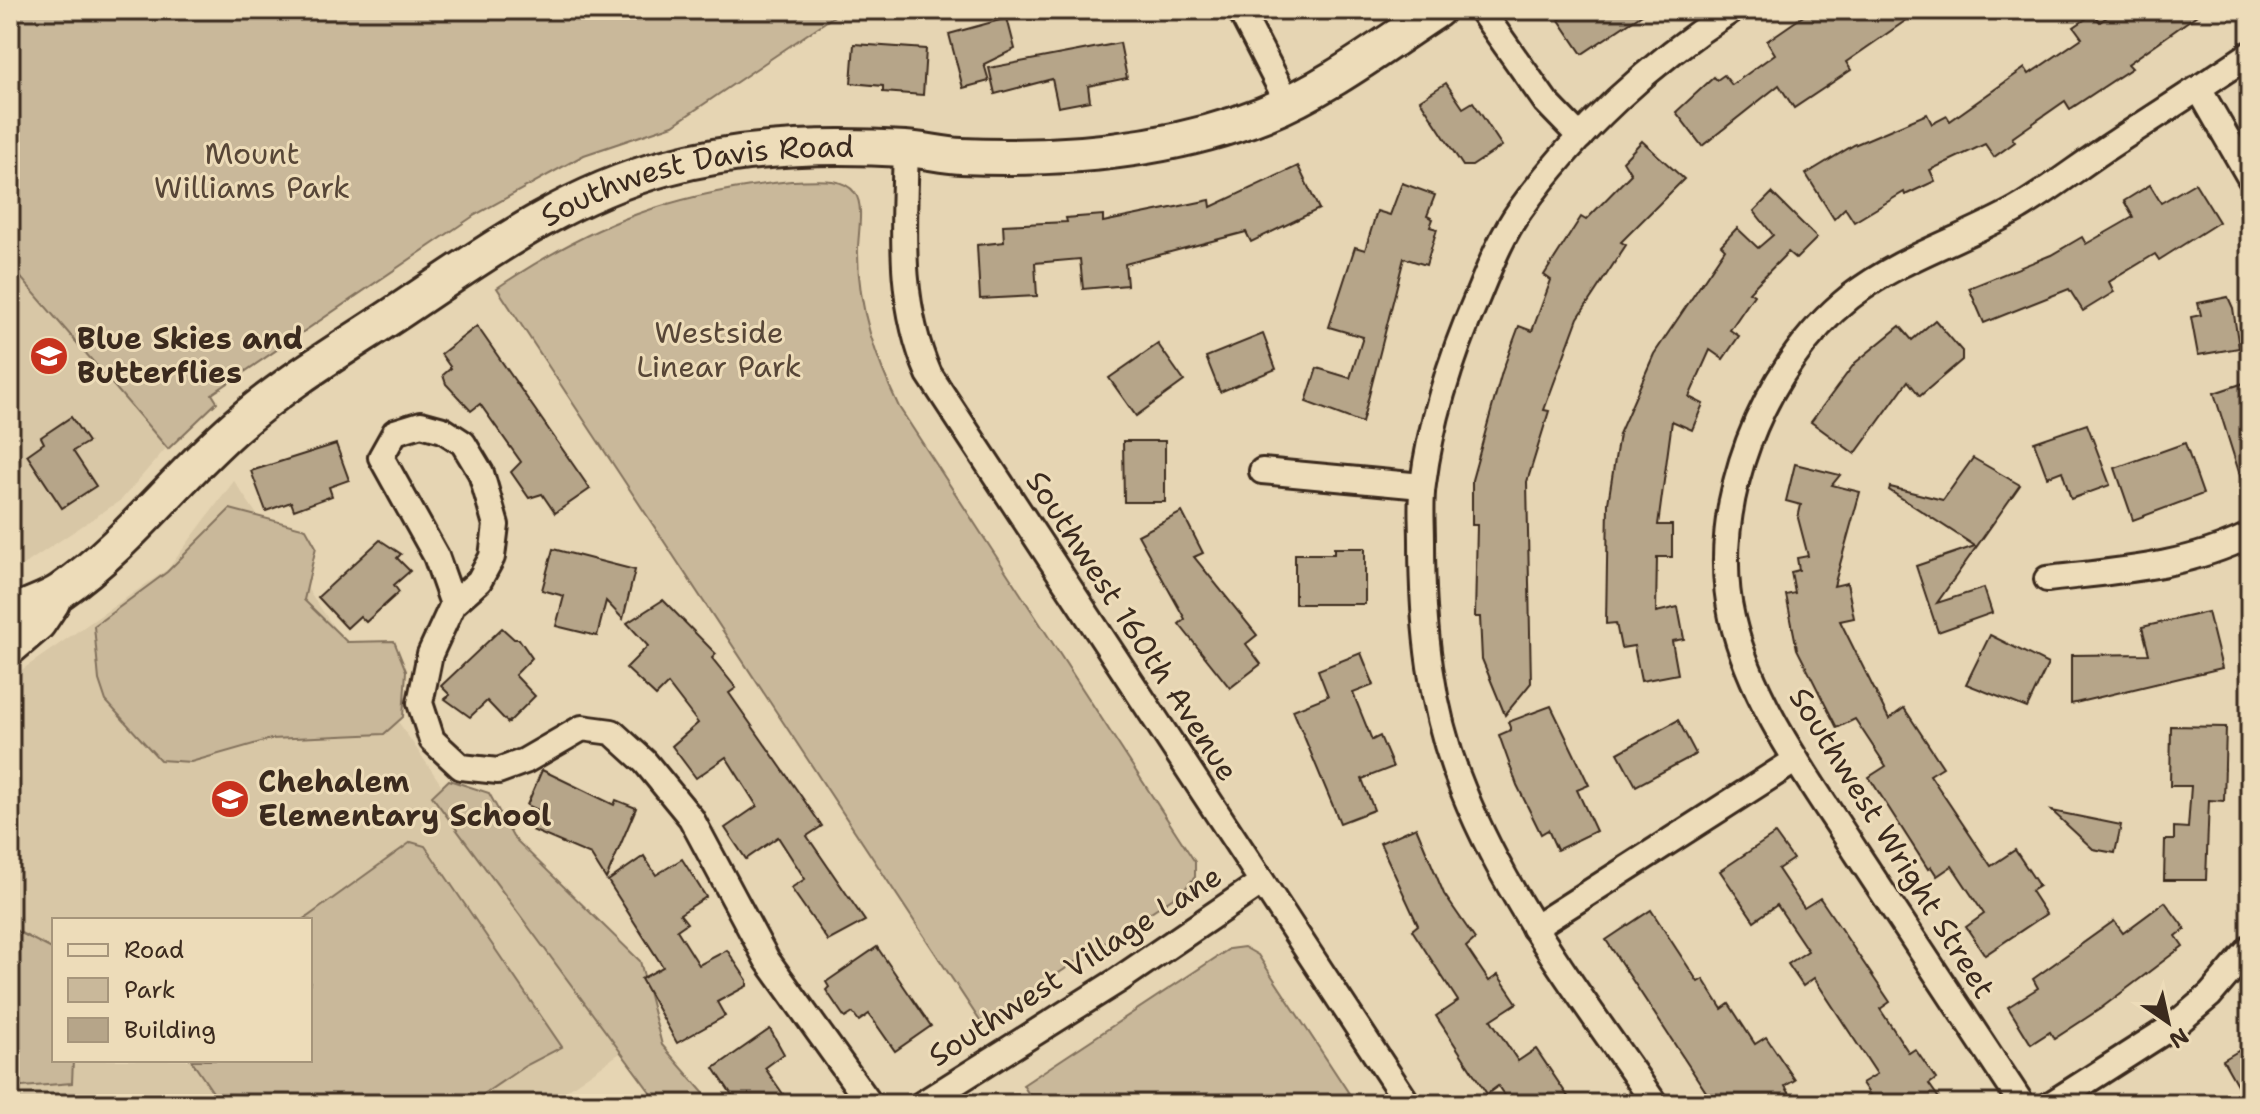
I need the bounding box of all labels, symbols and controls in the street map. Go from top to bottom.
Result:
street label: Southwest Davis Road [533,126,854,236]
park label: Mount Williams Park [154,133,350,208]
park label: Westside Linear Park [636,312,802,387]
place label: Blue Skies and Butterflies [77,318,303,393]
school or university icon: Blue Skies and Butterflies [28,335,70,377]
street label: Southwest 160th Avenue [1017,463,1248,789]
street label: Southwest Wright Street [1780,679,2005,1006]
place label: Chehalem Elementary School [258,761,551,836]
school or university icon: Chehalem Elementary School [209,778,251,820]
street label: Southwest Village Lane [920,855,1229,1076]
legend [52,918,312,1062]
text: Road [124,934,184,966]
text: Park [124,974,176,1006]
north arrow [2128,982,2208,1062]
text: Building [124,1014,216,1046]
text: N [2164,1021,2194,1055]

